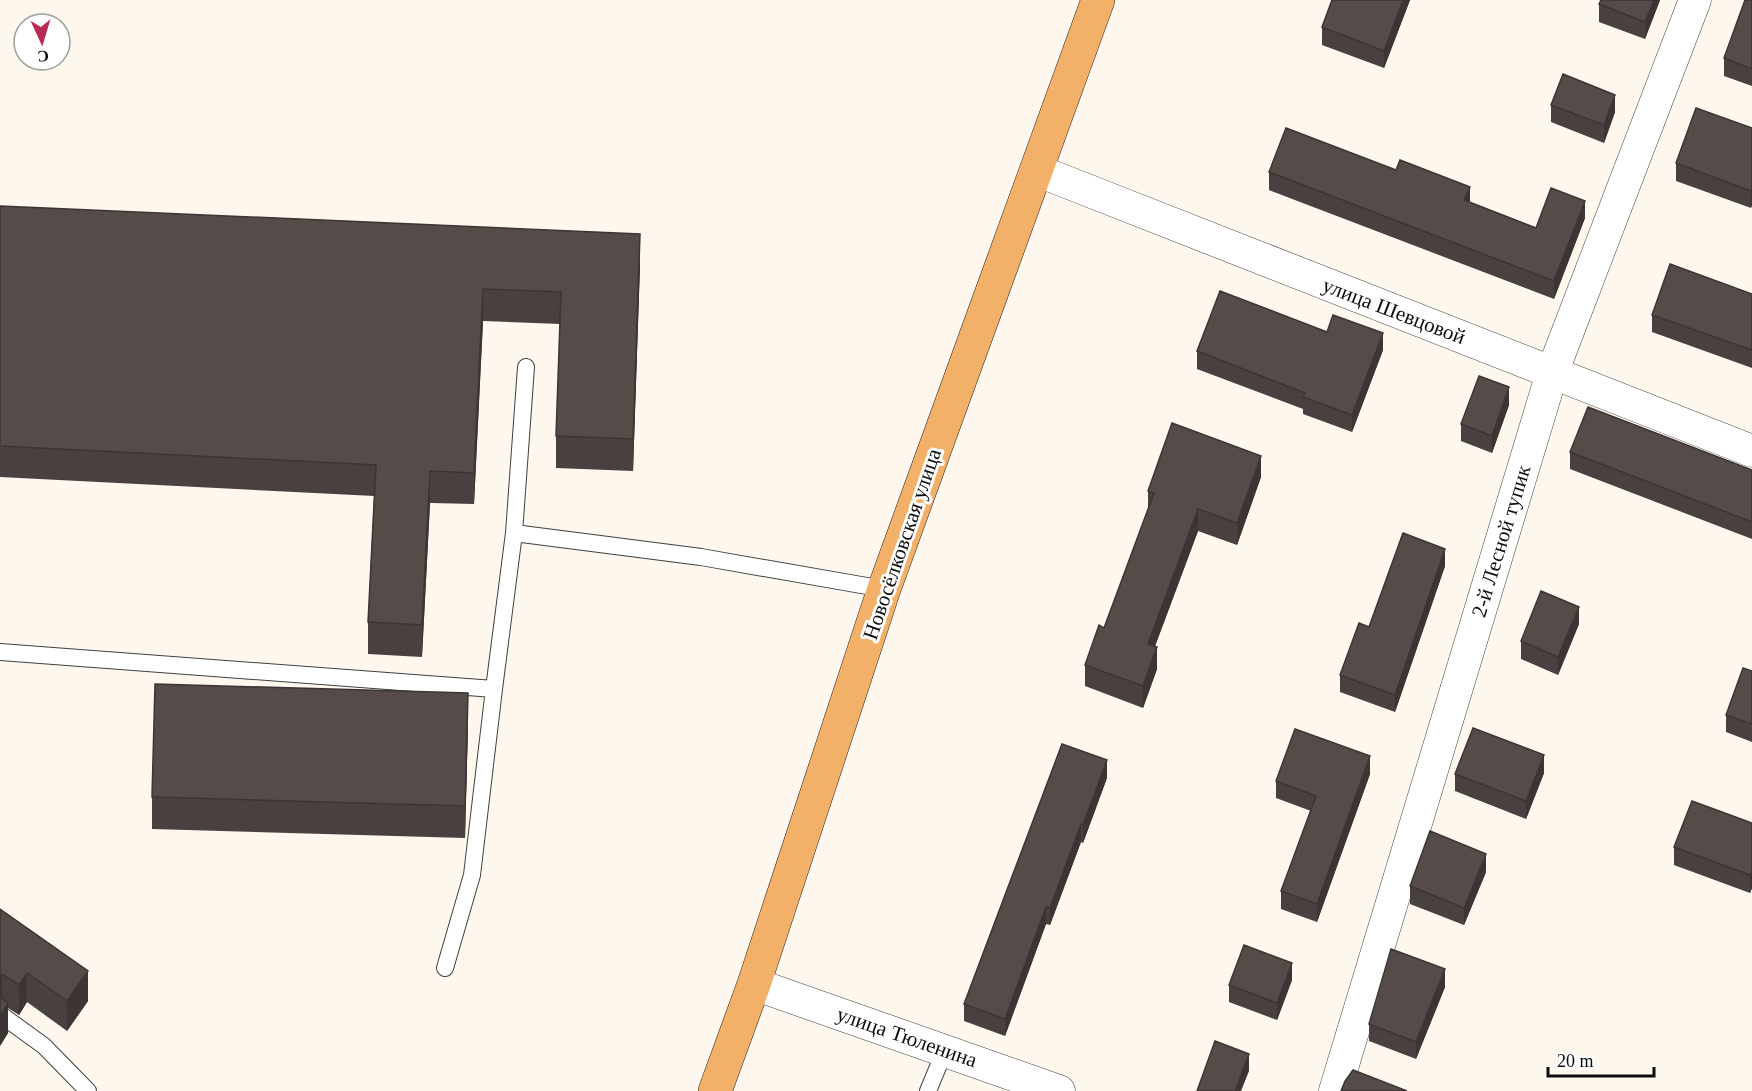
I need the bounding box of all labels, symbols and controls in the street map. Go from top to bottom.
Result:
north arrow [12,12,72,72]
text: С [37,48,49,65]
street label: улица Шевцовой [1319,273,1469,349]
street label: Новосёлковская улица [858,445,946,643]
street label: 2-й Лесной тупик [1466,461,1536,620]
street label: улица Тюленина [834,1002,981,1072]
scale bar [1548,1040,1654,1078]
text: 20 m [1557,1051,1594,1071]

